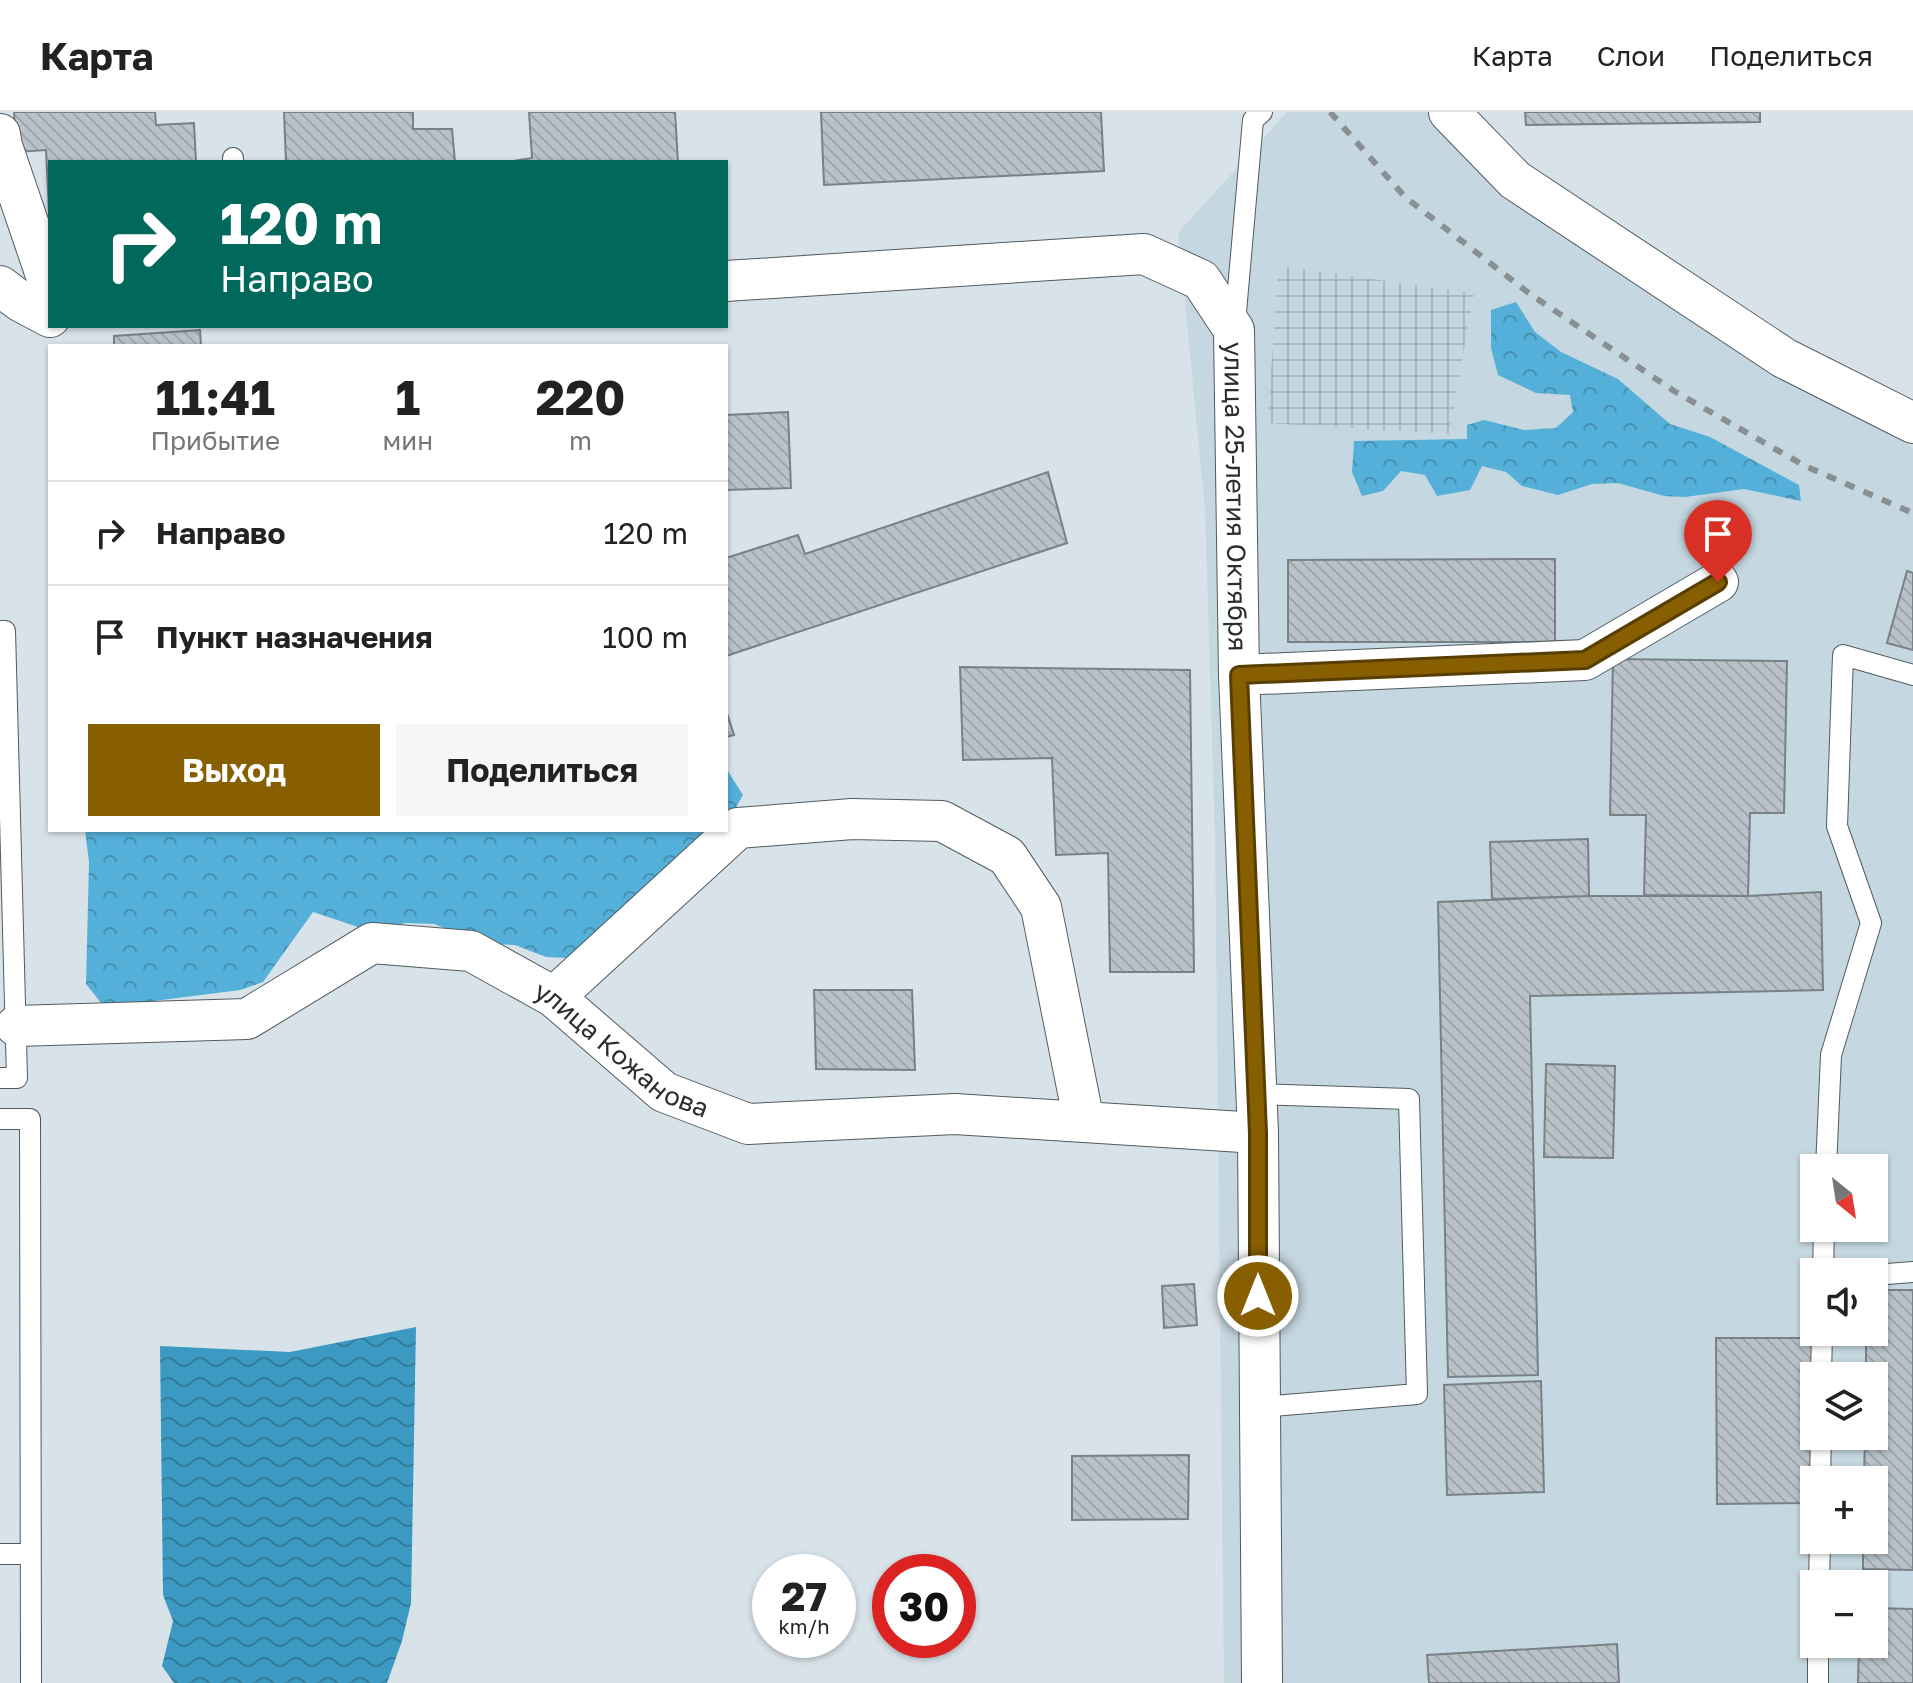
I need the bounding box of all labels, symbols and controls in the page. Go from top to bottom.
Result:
text: Карта [40,33,153,78]
text: Карта [1472,39,1553,72]
text: Слои [1597,39,1665,72]
text: Поделиться [1709,39,1873,72]
text: 120 m [220,189,382,256]
icon: right [88,192,192,296]
text: Направо [220,257,374,300]
street label: улица 25-летия Октября [1219,342,1254,652]
text: 11:41 [156,368,275,426]
text: 1 [395,368,420,426]
text: 220 [536,368,625,426]
text: Прибытие [151,425,280,456]
text: мин [383,425,433,456]
text: m [569,425,592,456]
pin [1684,500,1752,582]
icon: right [88,511,132,555]
icon: arrive [1696,512,1740,556]
text: Направо [156,515,285,551]
text: 120 m [603,515,688,551]
icon: arrive [88,615,132,659]
text: Пункт назначения [156,619,433,655]
text: 100 m [602,619,688,655]
button: Выход [88,724,380,816]
button: Поделиться [396,724,688,816]
street label: улица Кожанова [529,974,713,1123]
north arrow [1800,1154,1888,1242]
map controls [1800,1154,1888,1658]
position arrow [1216,1254,1300,1338]
button: sound [1800,1258,1888,1346]
button: layers [1800,1362,1888,1450]
button: + [1800,1466,1888,1554]
speed limit sign: 30 [872,1554,976,1658]
button: − [1800,1570,1888,1658]
text: 27 [781,1572,827,1620]
text: km/h [779,1614,829,1638]

